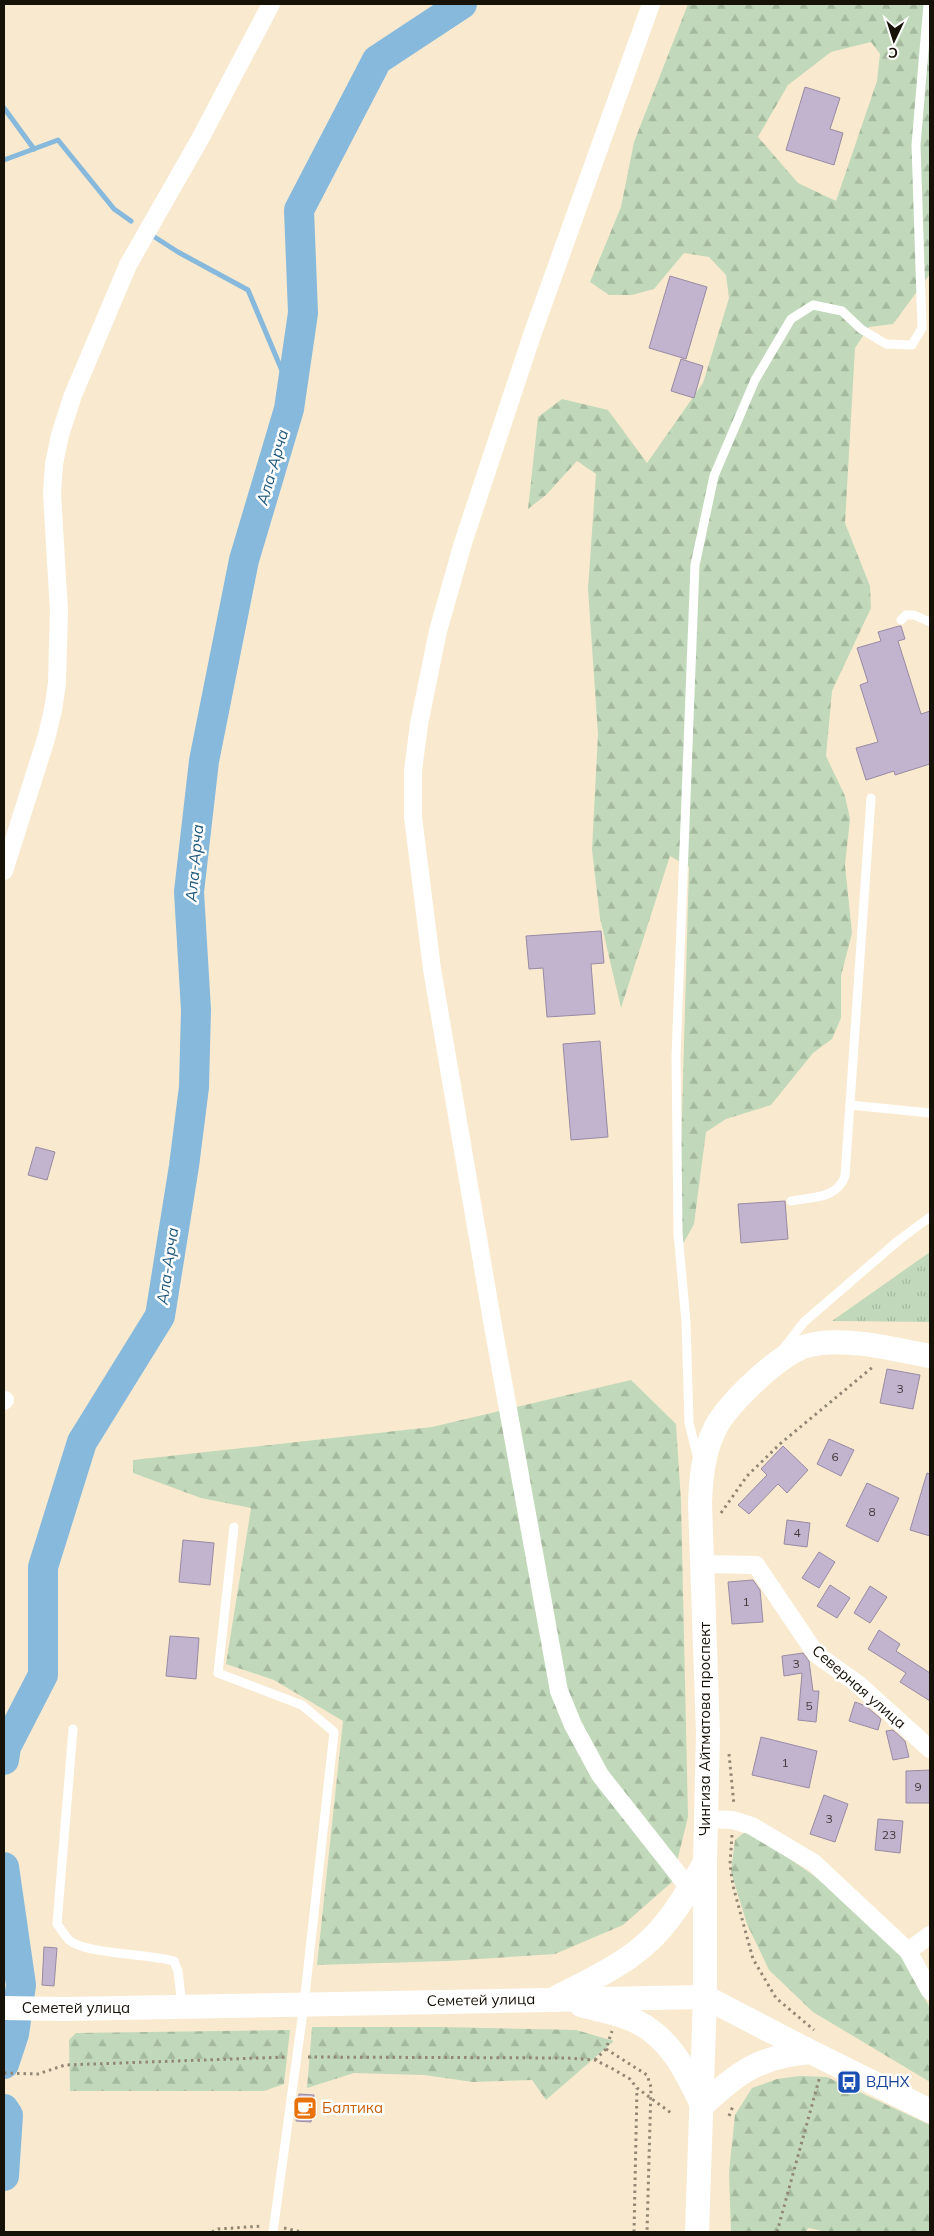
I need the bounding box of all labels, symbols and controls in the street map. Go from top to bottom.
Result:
north arrow [869,15,919,65]
text: С [888,44,899,62]
water label: Ала-Арча [251,427,292,508]
water label: Ала-Арча [181,823,207,904]
water label: Ала-Арча [152,1226,182,1307]
house number: 3 [896,1381,904,1396]
house number: 6 [831,1449,839,1464]
house number: 8 [868,1504,876,1519]
house number: 4 [793,1525,801,1540]
house number: 1 [742,1594,750,1609]
street label: Чингиза Айтматова проспект [695,1622,714,1836]
street label: Северная улица [808,1641,910,1733]
house number: 3 [792,1656,800,1671]
house number: 5 [805,1698,813,1713]
house number: 1 [781,1755,789,1770]
house number: 9 [914,1779,922,1794]
house number: 3 [825,1811,833,1826]
house number: 23 [882,1827,896,1842]
street label: Семетей улица [427,1989,535,2010]
street label: Семетей улица [22,1998,130,2017]
bus stop icon: ВДНХ [836,2069,862,2095]
place label: ВДНХ [866,2072,910,2091]
cafe icon: Балтика [292,2095,318,2121]
place label: Балтика [322,2098,383,2117]

